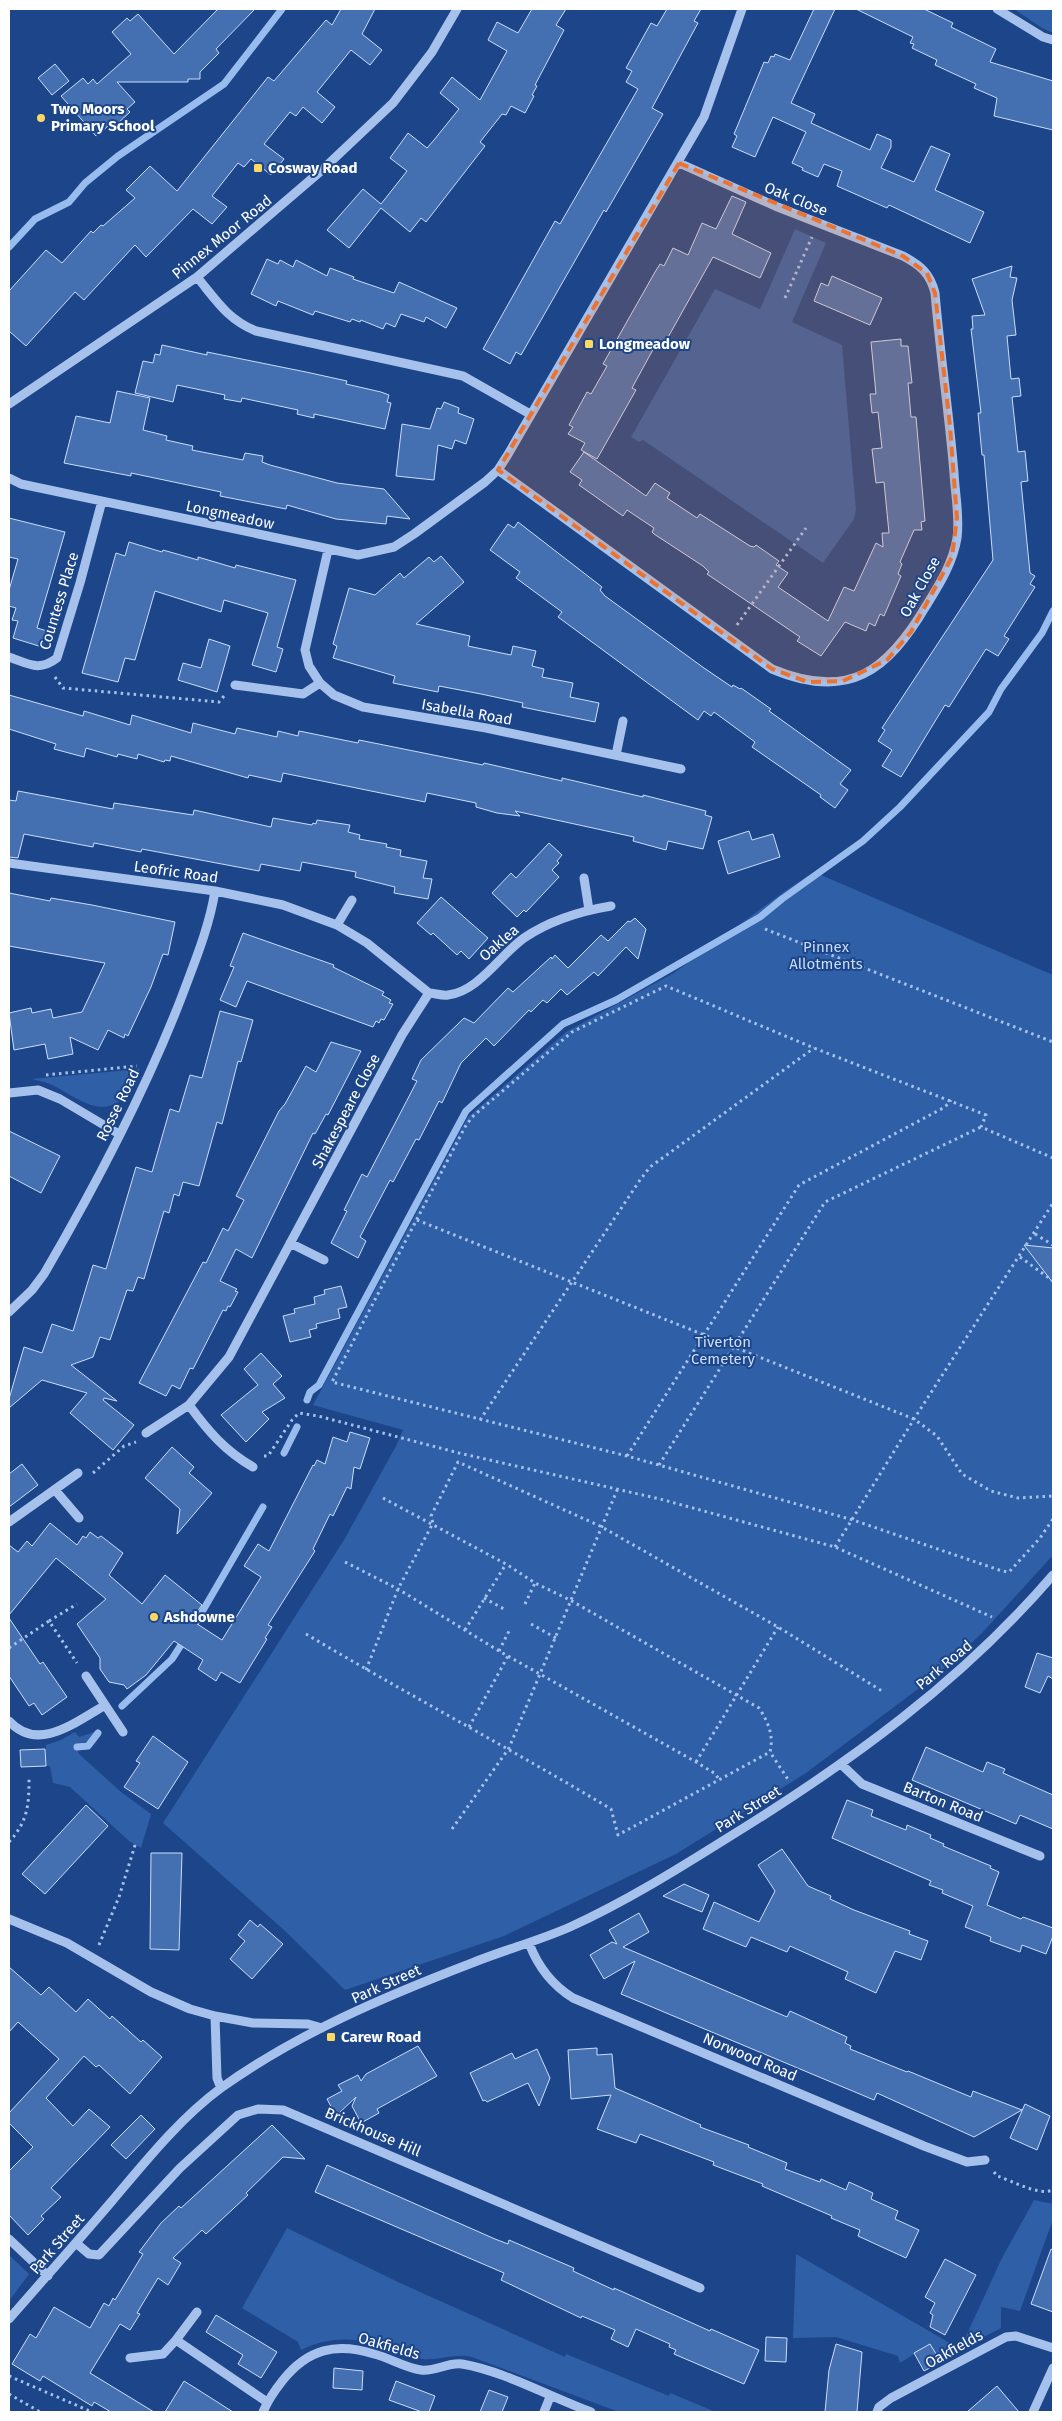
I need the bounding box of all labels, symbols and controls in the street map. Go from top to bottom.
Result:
place label: Two Moors Primary School [51,100,155,135]
marker: Two Moors Primary School [35,112,47,124]
place label: Cosway Road [268,159,357,177]
marker: Cosway Road [252,162,264,174]
street label: Oak Close [762,178,830,220]
street label: Pinnex Moor Road [168,191,276,283]
place label: Longmeadow [599,335,691,353]
marker: Longmeadow [583,338,595,350]
street label: Longmeadow [184,497,276,533]
street label: Countess Place [36,550,82,652]
street label: Oak Close [896,554,944,620]
street label: Isabella Road [420,695,514,729]
street label: Leofric Road [133,857,219,887]
street label: Oaklea [476,921,522,965]
park label: Pinnex Allotments [789,938,863,973]
street label: Shakespeare Close [308,1051,384,1171]
street label: Rosse Road [93,1066,143,1144]
park label: Tiverton Cemetery [691,1333,756,1368]
place label: Ashdowne [163,1608,235,1626]
marker: Ashdowne [148,1611,160,1623]
street label: Park Road [912,1636,976,1694]
street label: Barton Road [901,1778,985,1826]
street label: Park Street [712,1781,785,1836]
street label: Park Street [348,1960,424,2007]
place label: Carew Road [341,2028,421,2046]
street label: Norwood Road [700,2029,800,2085]
marker: Carew Road [325,2031,337,2043]
street label: Brickhouse Hill [322,2104,424,2161]
street label: Park Street [26,2210,89,2278]
street label: Oakfields [922,2326,986,2372]
street label: Oakfields [356,2329,422,2363]

